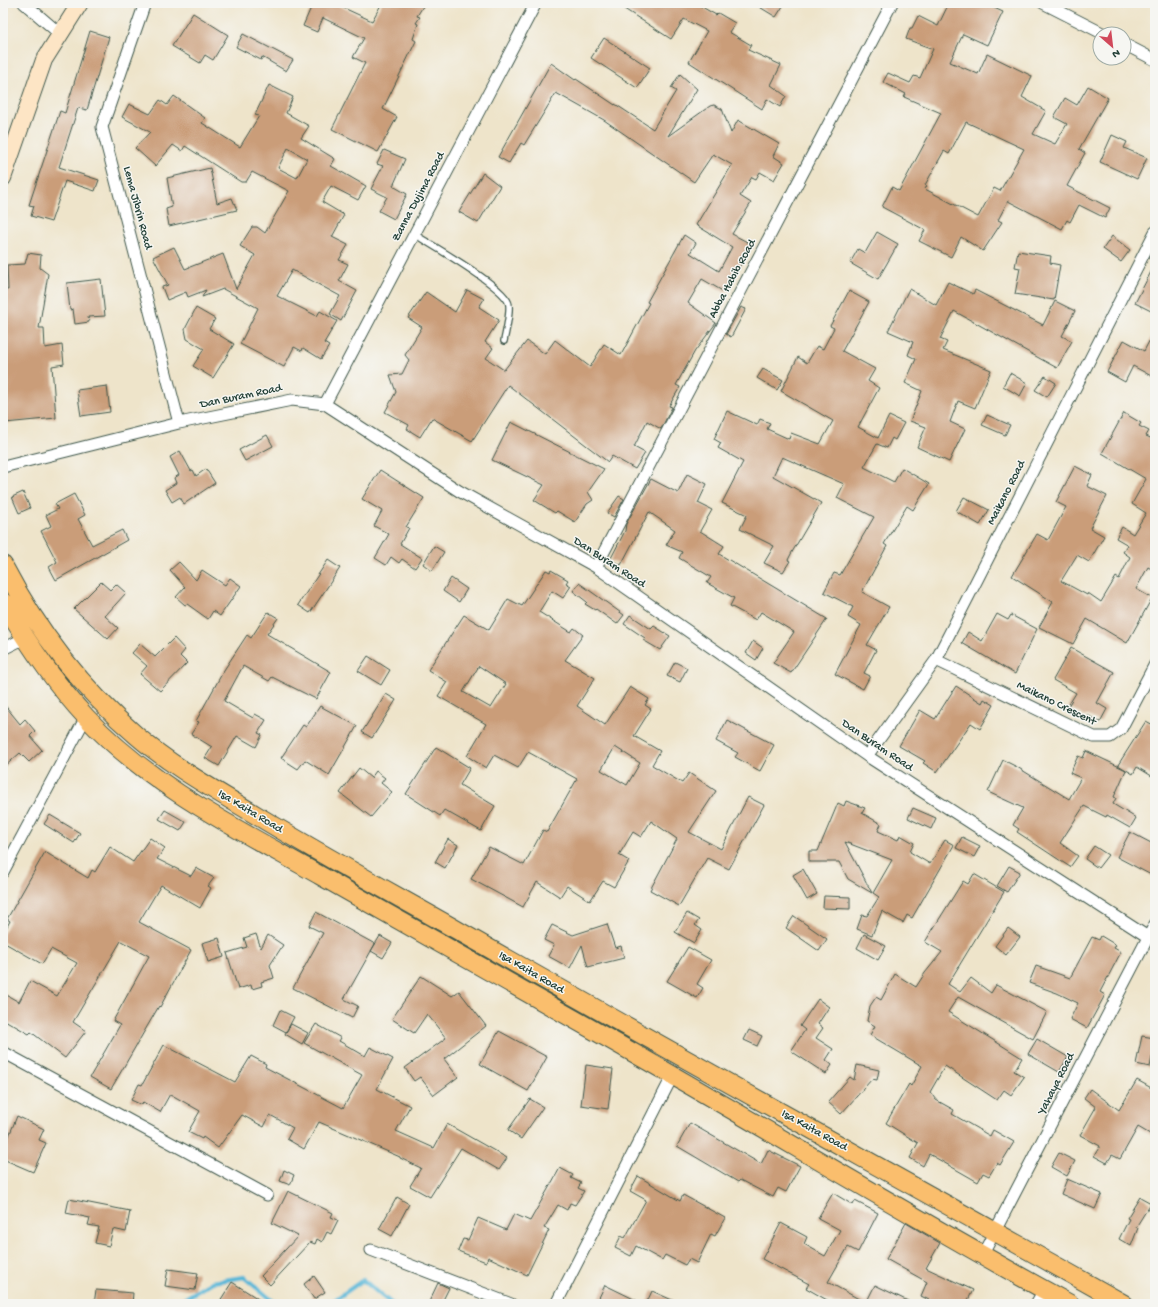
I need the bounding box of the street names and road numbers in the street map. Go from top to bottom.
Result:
street label: Zanna Dujima Road [390,149,449,244]
street label: Lema Jibrin Road [119,165,155,252]
street label: Abba Habib Road [706,236,760,321]
street label: Dan Buram Road [198,381,284,413]
street label: Maikano Road [985,458,1030,528]
street label: Dan Buram Road [569,534,649,592]
street label: Maikano Crescent [1014,679,1099,730]
street label: Dan Buram Road [838,716,916,776]
street label: Isa Kaita Road [215,787,286,837]
street label: Isa Kaita Road [496,949,567,998]
street label: Yahaya Road [1035,1050,1079,1118]
street label: Isa Kaita Road [779,1107,850,1155]

